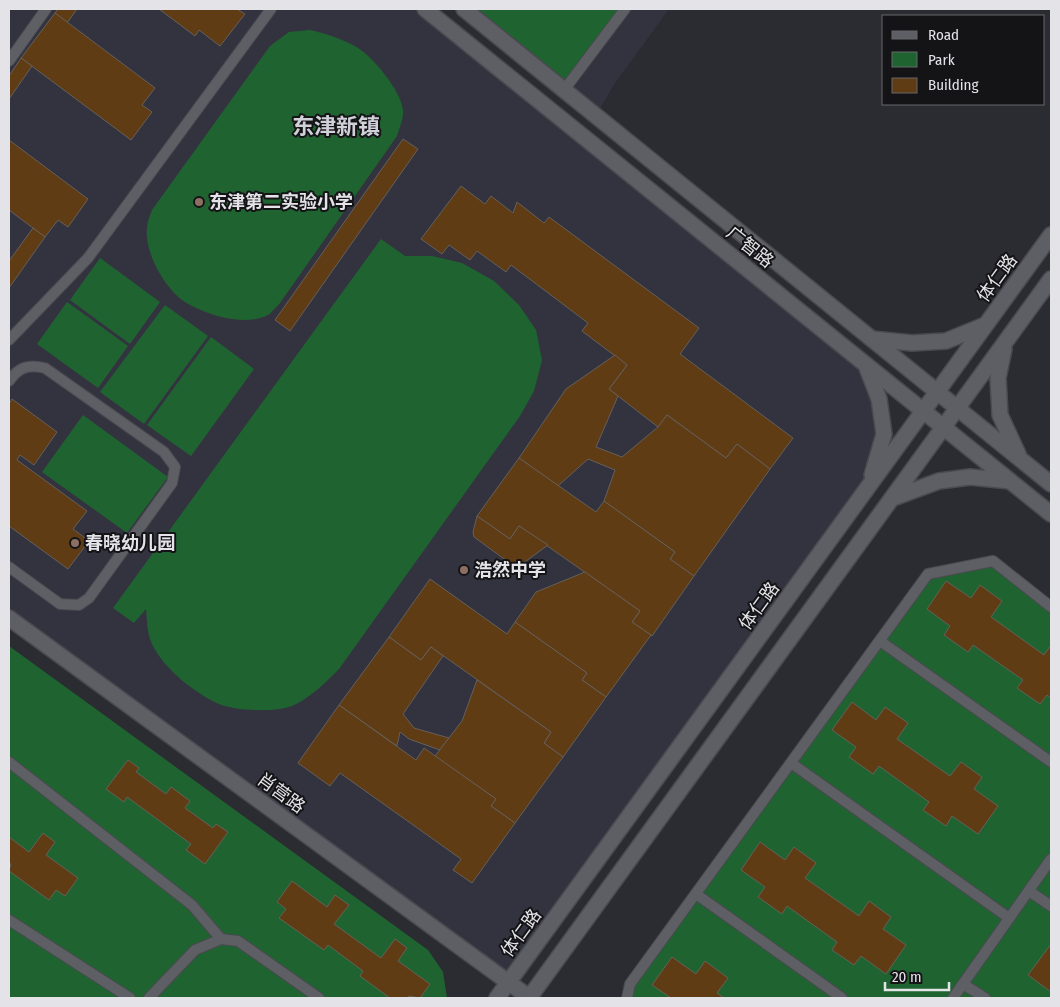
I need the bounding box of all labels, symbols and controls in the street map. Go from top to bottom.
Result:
legend [882,15,1045,105]
text: Road [928,26,959,44]
text: Park [928,51,955,69]
text: Building [928,76,979,94]
district label: 东津新镇 [292,113,380,140]
place label: 东津第二实验小学 [209,191,353,213]
marker: 东津第二实验小学 [193,196,205,208]
street label: 广智路 [722,221,778,273]
street label: 体仁路 [972,250,1022,306]
place label: 春晓幼儿园 [85,532,175,554]
marker: 春晓幼儿园 [69,537,81,549]
place label: 浩然中学 [474,559,546,581]
marker: 浩然中学 [458,564,470,576]
street label: 体仁路 [734,578,784,634]
street label: 肖营路 [253,768,309,818]
street label: 体仁路 [496,905,546,961]
scale bar [885,960,949,992]
text: 20 m [892,968,922,986]

